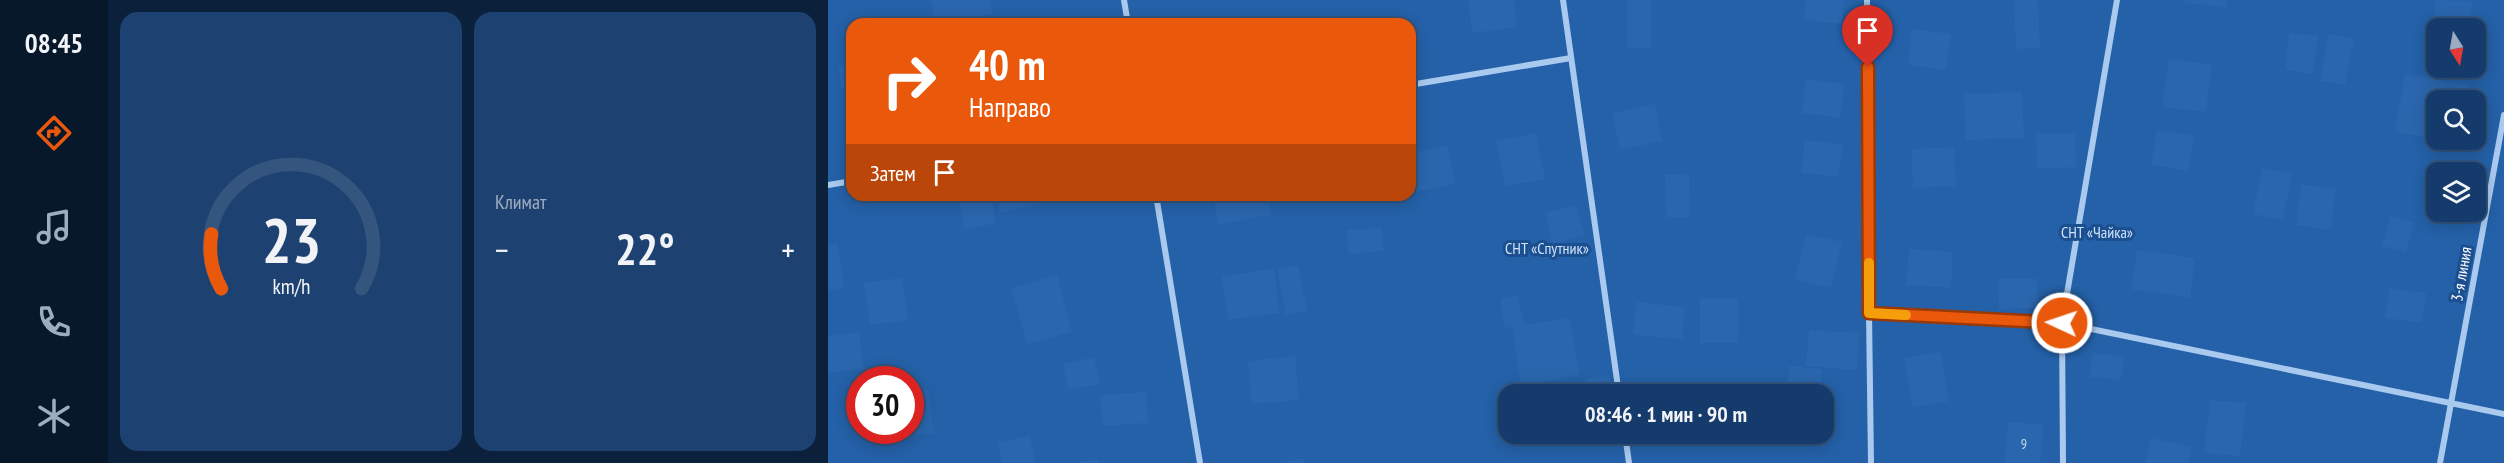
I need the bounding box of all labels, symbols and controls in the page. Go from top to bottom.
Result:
pin [1842,5,1893,67]
icon: arrive [1851,14,1884,47]
north arrow [2426,18,2486,78]
map controls [2426,18,2486,222]
text: 08:45 [25,26,83,60]
text: 40 m [969,37,1046,92]
icon: right [870,42,948,120]
text: Направо [969,90,1051,124]
button: search [2426,90,2486,150]
icon: directions [33,112,75,154]
icon: arrive [928,156,961,189]
text: Затем [870,159,916,187]
button: layers [2426,162,2486,222]
text: Климат [495,189,546,215]
text: 23 [261,199,321,280]
icon: music [33,206,75,248]
text: 22° [615,219,675,277]
park label: СНТ «Чайка» [2061,222,2133,242]
text: − [495,228,509,271]
text: + [781,228,795,271]
park label: СНТ «Спутник» [1505,238,1589,258]
street label: 3-я линия [2446,245,2476,303]
text: km/h [272,272,310,300]
position arrow [2030,291,2094,355]
icon: phone [33,301,75,343]
speed limit sign: 30 [846,366,924,444]
icon: climate [33,395,75,437]
text: 08:46 · 1 мин · 90 m [1585,400,1747,428]
house number: 9 [2021,435,2027,453]

